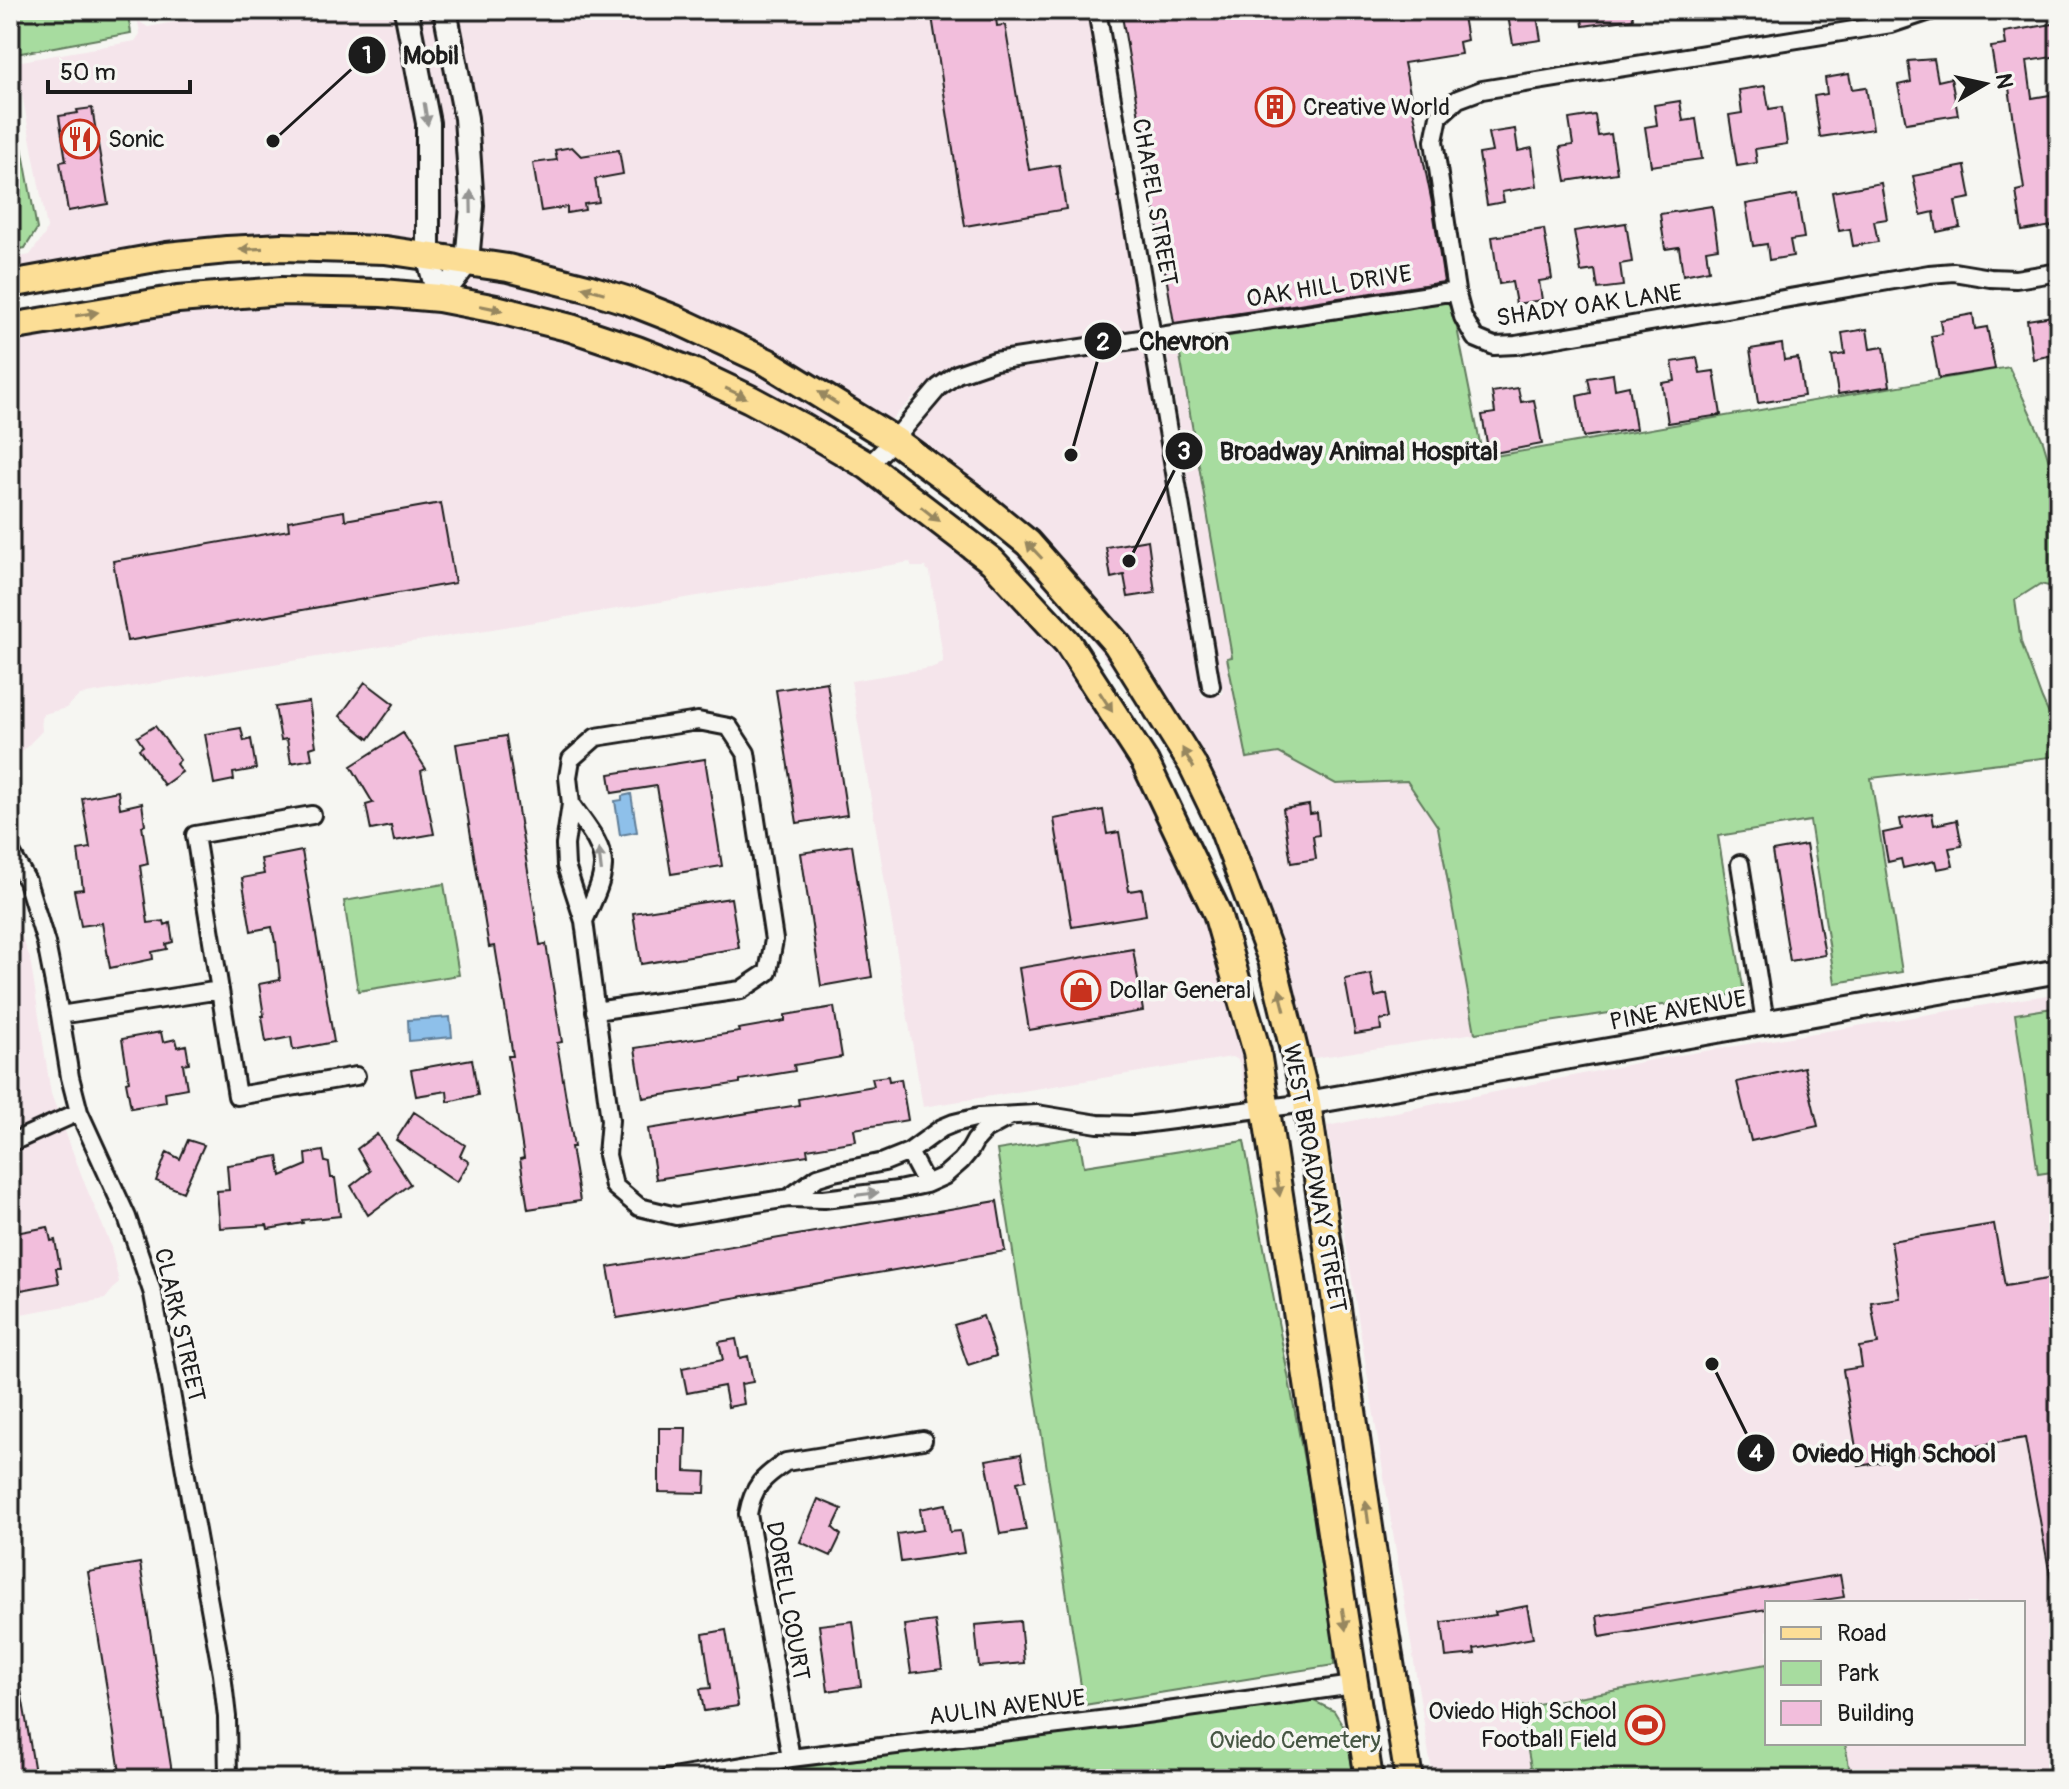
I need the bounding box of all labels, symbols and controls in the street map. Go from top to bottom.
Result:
callout: Mobil [347,30,475,80]
text: Mobil [403,40,459,72]
text: 1 [362,41,372,70]
scale bar [48,44,190,94]
north arrow [1945,44,2025,124]
text: 50 m [60,58,116,87]
text: N [1989,71,2019,91]
building icon: Creative World [1254,86,1296,128]
place label: Creative World [1303,93,1450,122]
one-way arrow [420,102,433,127]
street label: CHAPEL STREET [1126,116,1184,288]
restaurant icon: Sonic [59,118,101,160]
place label: Sonic [108,125,165,154]
one-way arrow [465,189,477,214]
one-way arrow [238,242,263,255]
street label: OAK HILL DRIVE [1244,259,1414,314]
street label: SHADY OAK LANE [1494,278,1684,333]
one-way arrow [580,283,604,296]
one-way arrow [479,302,504,315]
one-way arrow [75,307,100,320]
callout: Chevron [1083,316,1245,366]
text: Chevron [1139,326,1229,358]
text: 2 [1096,328,1110,357]
one-way arrow [725,386,748,400]
one-way arrow [817,392,839,406]
callout: Broadway Animal Hospital [1164,426,1515,476]
text: Broadway Animal Hospital [1220,436,1498,468]
text: 3 [1177,437,1191,466]
one-way arrow [920,505,940,521]
one-way arrow [1025,541,1043,560]
one-way arrow [1099,691,1113,713]
one-way arrow [1181,747,1195,769]
one-way arrow [593,848,606,873]
shop icon: Dollar General [1060,969,1102,1011]
place label: Dollar General [1109,976,1251,1005]
street label: PINE AVENUE [1607,984,1749,1037]
one-way arrow [1276,987,1288,1012]
street label: WEST BROADWAY STREET [1277,1042,1352,1315]
one-way arrow [1272,1173,1285,1198]
one-way arrow [855,1187,880,1200]
street label: CLARK STREET [148,1245,211,1405]
callout: Oviedo High School [1736,1428,2012,1478]
text: Oviedo High School [1792,1438,1996,1470]
text: 4 [1749,1439,1763,1468]
one-way arrow [1360,1499,1373,1524]
street label: DORELL COURT [759,1519,816,1683]
legend [1765,1601,2025,1745]
one-way arrow [1338,1607,1351,1632]
text: Road [1837,1619,1887,1648]
text: Park [1837,1659,1879,1688]
street label: AULIN AVENUE [927,1684,1087,1731]
place label: Oviedo High School Football Field [1428,1697,1617,1754]
text: Building [1837,1699,1914,1728]
sports icon: Oviedo High School Football Field [1624,1704,1666,1746]
park label: Oviedo Cemetery [1209,1726,1381,1755]

